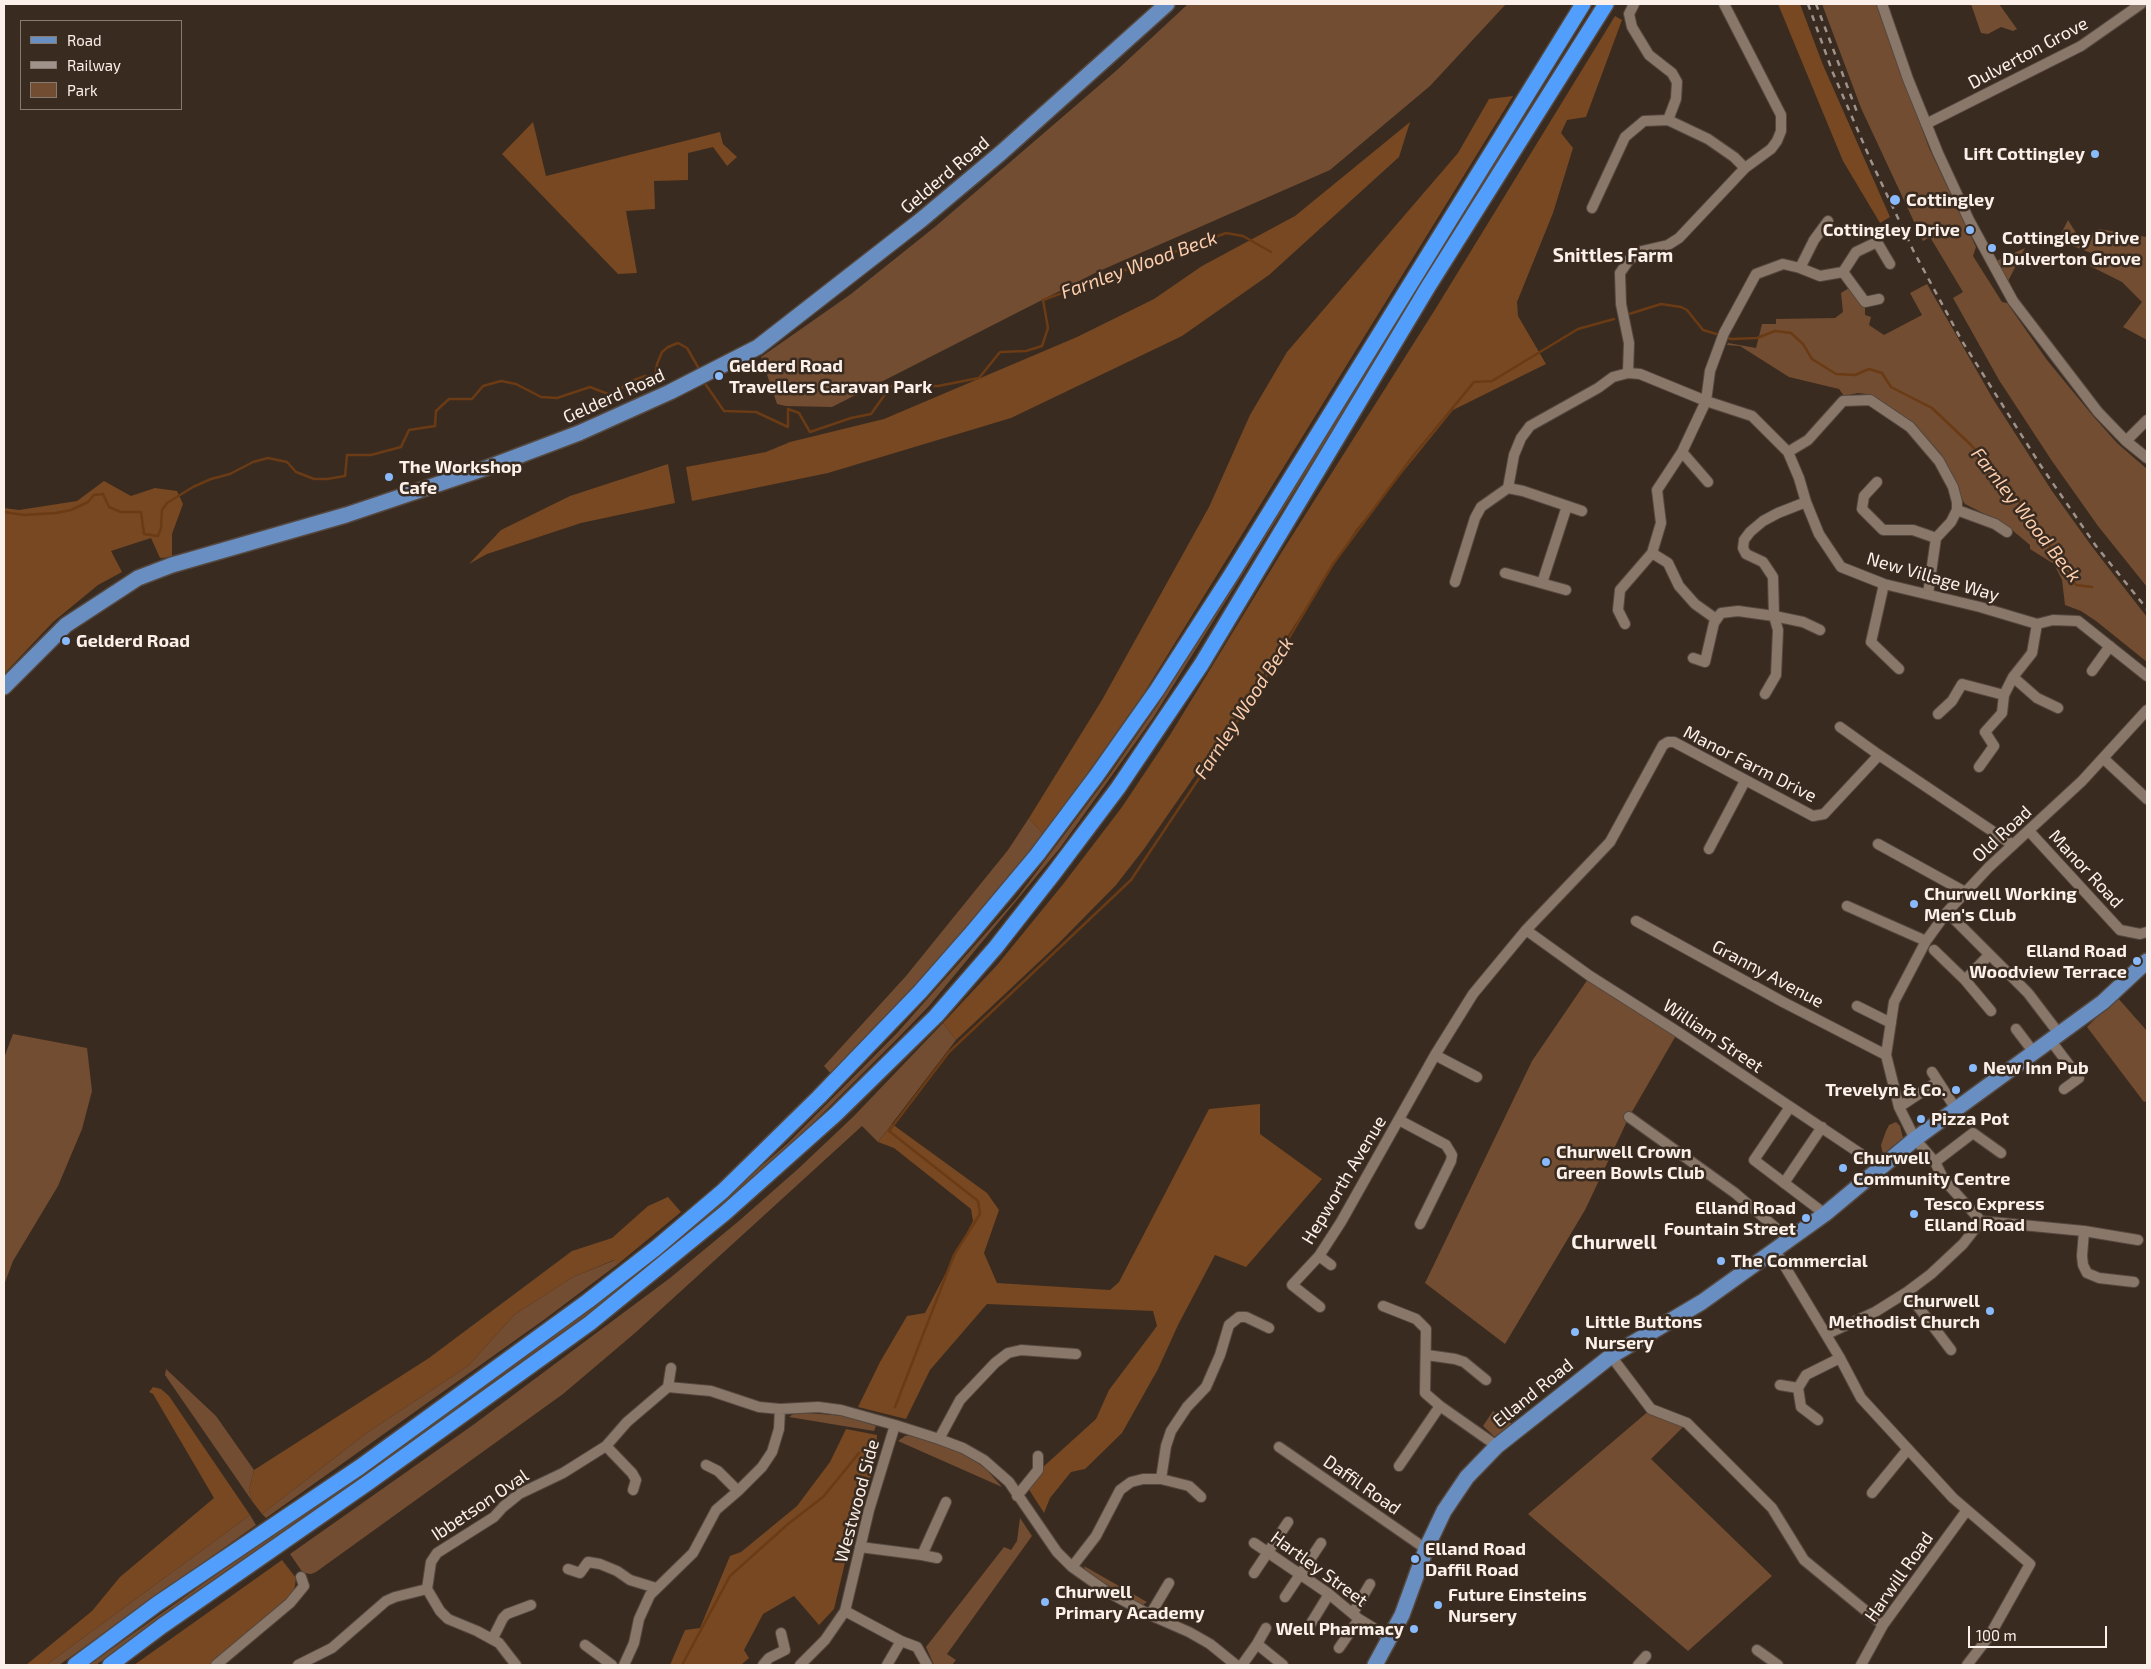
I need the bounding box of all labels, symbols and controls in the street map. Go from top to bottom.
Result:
street label: Dulverton Grove [1964,12,2092,94]
legend [20,20,182,110]
text: Road [67,31,102,49]
text: Railway [67,56,121,74]
text: Park [67,81,98,99]
street label: Gelderd Road [896,132,994,218]
place label: Lift Cottingley [1964,143,2085,165]
marker: Lift Cottingley [2089,148,2101,160]
place label: Cottingley [1906,189,1994,211]
marker: Cottingley [1888,193,1902,207]
place label: Cottingley Drive [1823,219,1960,241]
marker: Cottingley Drive [1964,224,1976,236]
water label: Farnley Wood Beck [1058,226,1220,304]
place label: Cottingley Drive Dulverton Grove [2002,227,2141,270]
marker: Cottingley Drive Dulverton Grove [1986,242,1998,254]
district label: Snittles Farm [1553,245,1673,267]
place label: Gelderd Road Travellers Caravan Park [729,355,932,398]
street label: Gelderd Road [560,364,668,428]
marker: Gelderd Road Travellers Caravan Park [713,370,725,382]
water label: Farnley Wood Beck [1966,443,2086,587]
place label: The Workshop Cafe [399,456,522,498]
marker: The Workshop Cafe [383,471,395,483]
street label: New Village Way [1864,548,2002,606]
place label: Gelderd Road [76,630,190,652]
water label: Farnley Wood Beck [1190,633,1298,783]
marker: Gelderd Road [60,635,72,647]
street label: Manor Farm Drive [1680,721,1820,807]
street label: Old Road [1968,801,2036,867]
street label: Manor Road [2044,825,2128,913]
place label: Churwell Working Men's Club [1924,883,2077,926]
marker: Churwell Working Men's Club [1908,898,1920,910]
street label: Granny Avenue [1709,936,1827,1012]
place label: Elland Road Woodview Terrace [1969,940,2127,982]
marker: Elland Road Woodview Terrace [2131,955,2143,967]
street label: William Street [1659,995,1767,1077]
place label: New Inn Pub [1983,1057,2089,1079]
marker: New Inn Pub [1967,1062,1979,1074]
place label: Trevelyn & Co. [1825,1079,1946,1101]
marker: Trevelyn & Co. [1950,1084,1962,1096]
place label: Pizza Pot [1931,1108,2009,1130]
street label: Hepworth Avenue [1297,1112,1391,1248]
marker: Pizza Pot [1915,1113,1927,1125]
place label: Churwell Crown Green Bowls Club [1556,1141,1705,1184]
place label: Churwell Community Centre [1853,1147,2010,1190]
marker: Churwell Crown Green Bowls Club [1540,1156,1552,1168]
marker: Churwell Community Centre [1837,1162,1849,1174]
place label: Tesco Express Elland Road [1924,1193,2045,1236]
place label: Elland Road Fountain Street [1664,1197,1796,1240]
marker: Tesco Express Elland Road [1908,1208,1920,1220]
marker: Elland Road Fountain Street [1800,1212,1812,1224]
district label: Churwell [1571,1230,1657,1254]
place label: The Commercial [1731,1250,1868,1272]
marker: The Commercial [1715,1255,1727,1267]
place label: Churwell Methodist Church [1828,1290,1980,1332]
marker: Churwell Methodist Church [1984,1305,1996,1317]
place label: Little Buttons Nursery [1585,1311,1702,1354]
marker: Little Buttons Nursery [1569,1326,1581,1338]
street label: Elland Road [1489,1354,1577,1432]
street label: Westwood Side [830,1437,884,1565]
street label: Daffil Road [1319,1451,1405,1519]
street label: Ibbetson Oval [427,1465,533,1545]
street label: Hartley Street [1266,1527,1372,1611]
street label: Harwill Road [1860,1528,1938,1626]
place label: Elland Road Daffil Road [1425,1538,1526,1580]
marker: Elland Road Daffil Road [1409,1553,1421,1565]
place label: Churwell Primary Academy [1055,1581,1205,1624]
place label: Future Einsteins Nursery [1448,1584,1587,1626]
marker: Churwell Primary Academy [1039,1596,1051,1608]
marker: Future Einsteins Nursery [1432,1599,1444,1611]
scale bar [1971,1616,2110,1648]
place label: Well Pharmacy [1276,1618,1404,1640]
marker: Well Pharmacy [1408,1623,1420,1635]
text: 100 m [1976,1626,2017,1644]

